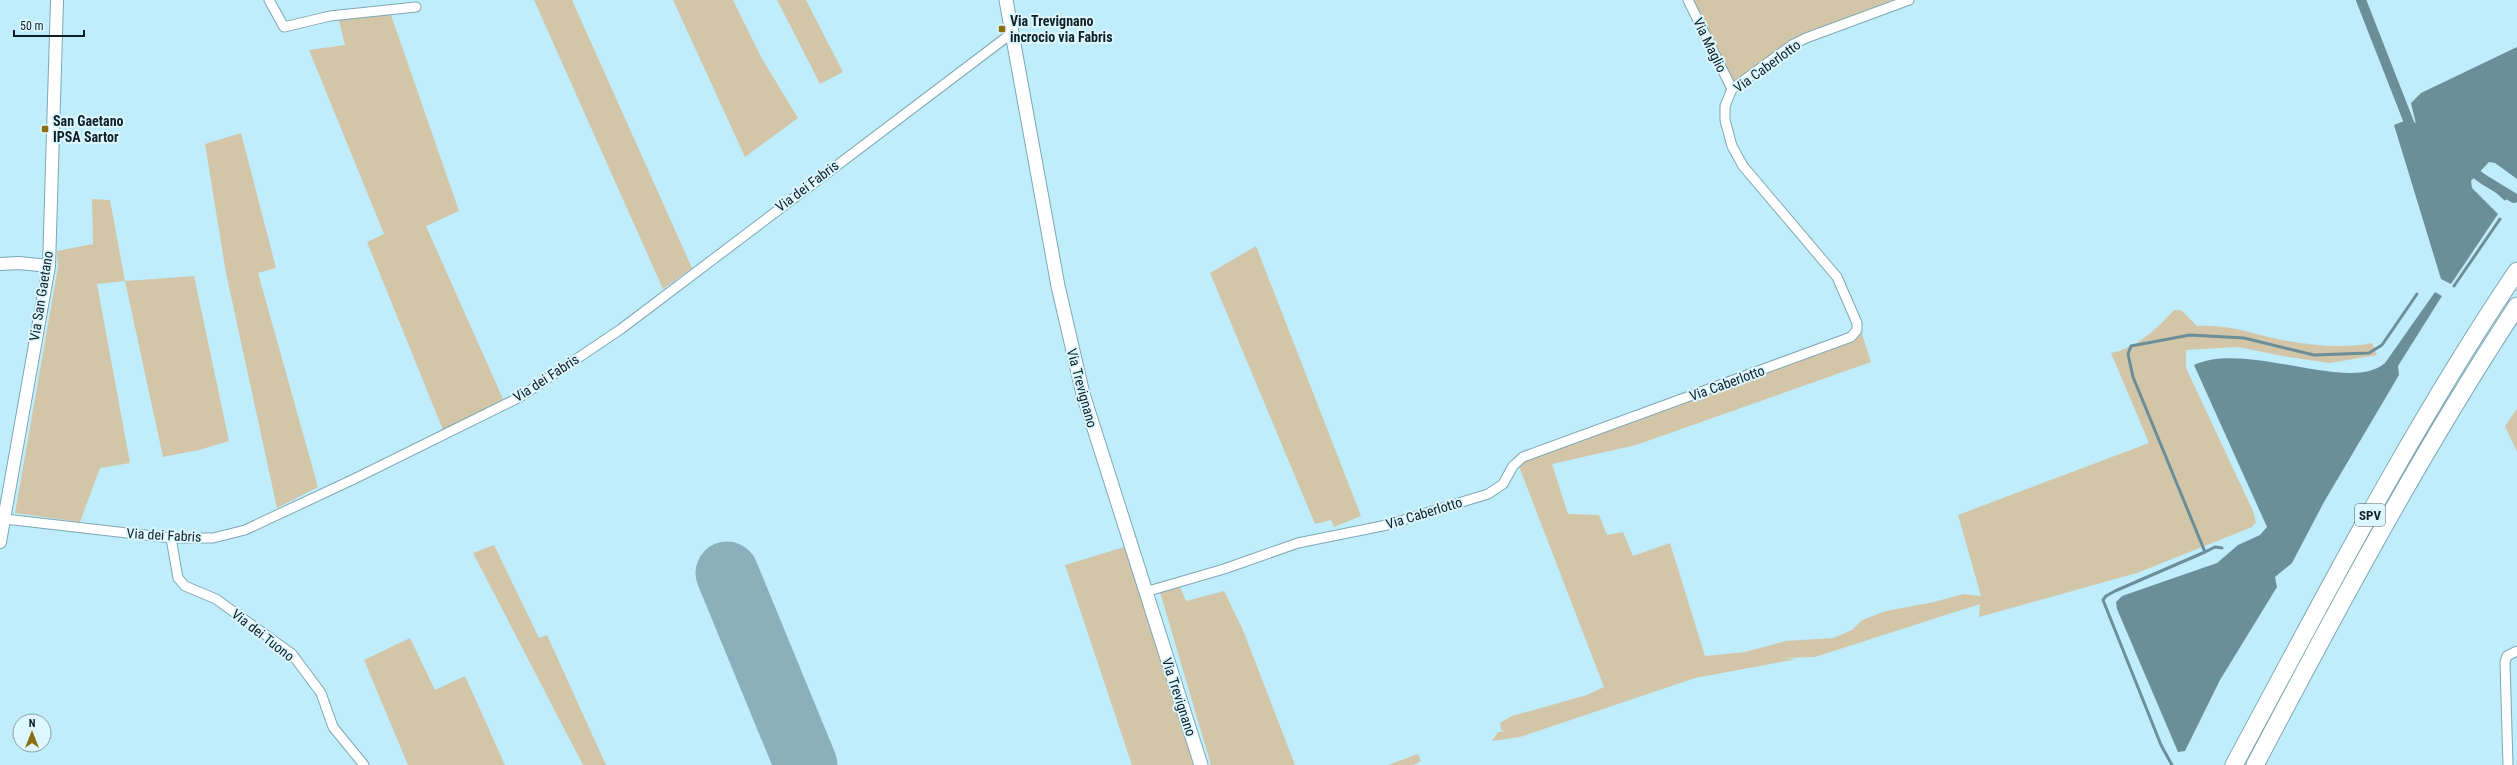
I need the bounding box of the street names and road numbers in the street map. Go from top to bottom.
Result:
street label: Via Maglio [1690,15,1730,75]
street label: Via Caberlotto [1730,36,1804,96]
street label: Via dei Fabris [772,157,842,215]
street label: Via San Gaetano [26,250,56,342]
street label: Via Trevignano [1064,347,1100,429]
street label: Via dei Fabris [510,351,582,405]
street label: Via Caberlotto [1687,362,1767,404]
street label: Via Caberlotto [1384,494,1464,532]
road number: SPV [2355,504,2385,526]
street label: Via dei Fabris [126,525,202,545]
street label: Via dei Tuono [229,606,297,664]
street label: Via Trevignano [1159,656,1199,738]

